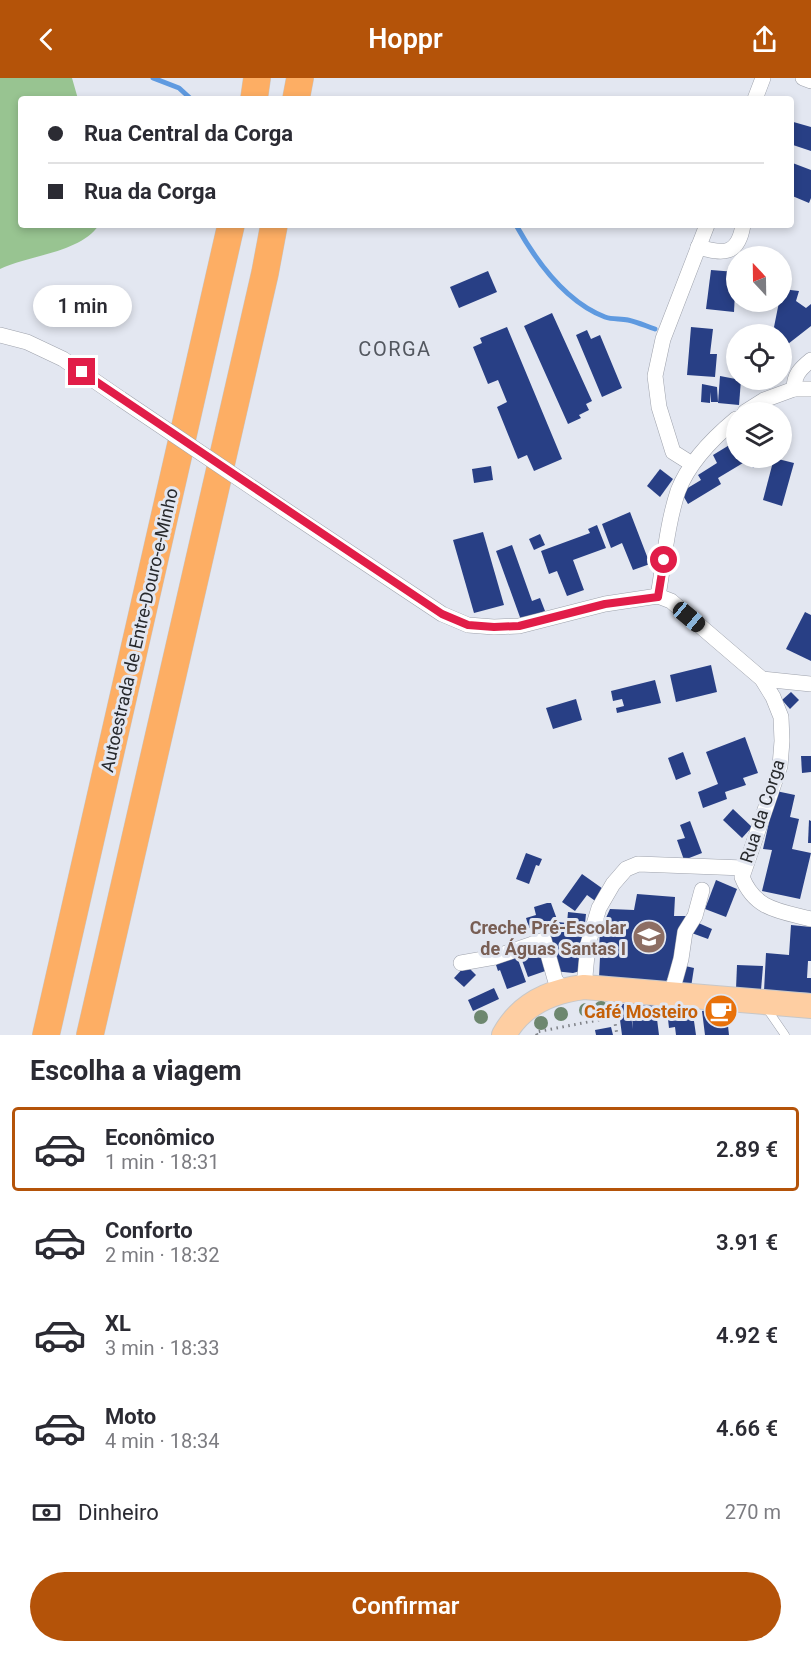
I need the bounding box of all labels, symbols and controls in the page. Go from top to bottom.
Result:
icon: back [30,23,63,56]
text: Hoppr [368,23,443,55]
icon: share [748,23,781,56]
text: Rua Central da Corga [84,121,293,146]
text: Rua da Corga [84,179,216,204]
north arrow [726,246,792,312]
map controls [726,246,792,468]
callout: 1 min [32,285,132,327]
text: 1 min [57,294,108,318]
button: locate [726,324,792,390]
district label: CORGA [358,337,432,361]
route end [68,358,95,385]
button: layers [726,402,792,468]
street label: Autoestrada de Entre-Douro-e-Minho [96,486,182,774]
route start [650,546,677,573]
car [669,599,709,635]
street label: Rua da Corga [735,757,789,865]
place label: Creche Pré-Escolar de Águas Santas I [470,917,626,959]
school or university icon: Creche Pré-Escolar de Águas Santas I [631,919,667,955]
cafe icon: Café Mosteiro [703,993,739,1029]
place label: Café Mosteiro [584,1001,698,1022]
text: Escolha a viagem [30,1055,242,1087]
icon: car [33,1122,87,1176]
text: Econômico [105,1125,215,1150]
text: 2.89 € [716,1137,778,1162]
text: 1 min · 18:31 [105,1150,220,1174]
icon: car [33,1215,87,1269]
text: Conforto [105,1218,193,1243]
text: 3.91 € [716,1230,778,1255]
text: 2 min · 18:32 [105,1243,220,1267]
icon: car [33,1308,87,1362]
text: XL [105,1311,131,1336]
text: 4.92 € [716,1323,778,1348]
text: 3 min · 18:33 [105,1336,220,1360]
icon: car [33,1401,87,1455]
text: Moto [105,1404,156,1429]
text: 4.66 € [716,1416,778,1441]
text: 4 min · 18:34 [105,1429,220,1453]
icon: cash [30,1496,63,1529]
text: Dinheiro [78,1500,159,1525]
text: 270 m [725,1500,781,1524]
button: Confirmar [30,1572,781,1641]

